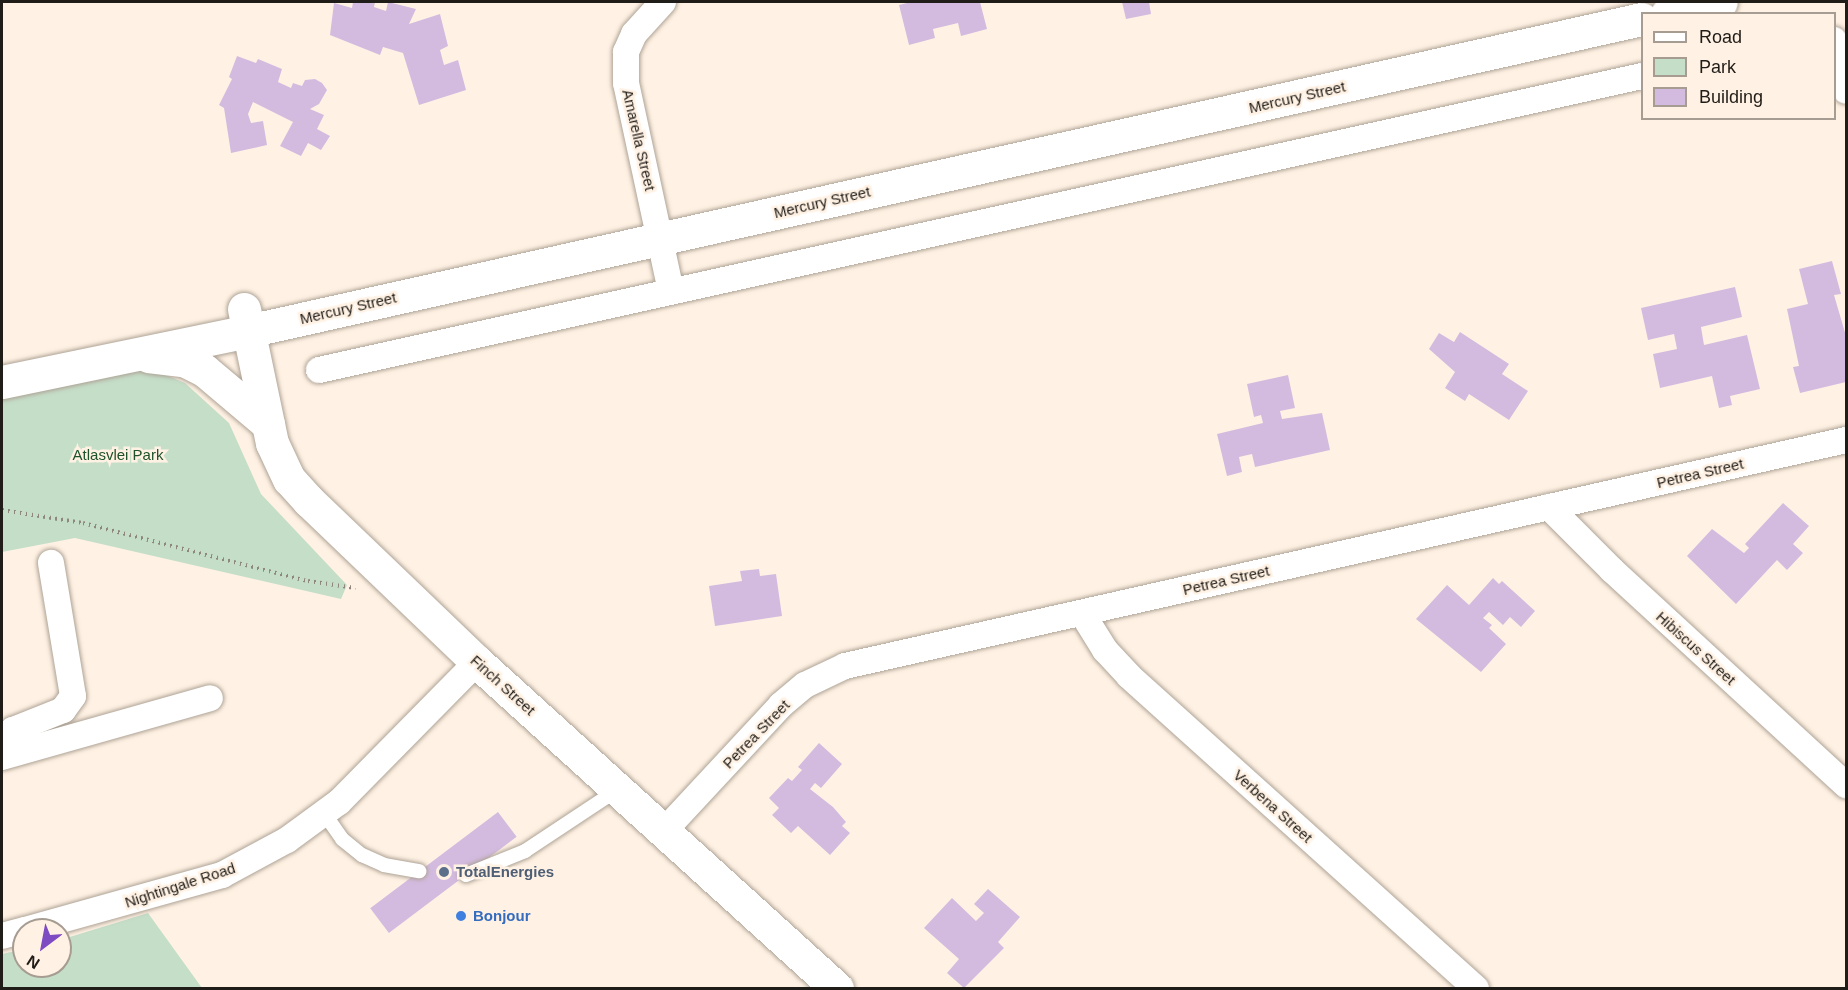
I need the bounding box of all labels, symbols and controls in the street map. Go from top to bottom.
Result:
legend [1641,12,1836,120]
text: Road [1699,27,1742,47]
text: Park [1699,57,1736,77]
street label: Mercury Street [1247,77,1347,117]
text: Building [1699,87,1763,107]
street label: Amarella Street [619,88,659,192]
street label: Mercury Street [772,182,872,222]
street label: Mercury Street [298,288,398,328]
park label: Atlasvlei Park [73,446,163,464]
street label: Petrea Street [1655,454,1745,492]
street label: Petrea Street [1181,561,1271,599]
street label: Hibiscus Street [1652,608,1740,688]
street label: Finch Street [467,651,539,719]
street label: Petrea Street [719,696,793,772]
street label: Verbena Street [1230,766,1316,846]
street label: Nightingale Road [122,859,238,911]
place label: TotalEnergies [456,863,554,881]
marker: TotalEnergies [437,865,451,879]
place label: Bonjour [473,907,530,925]
marker: Bonjour [454,909,468,923]
north arrow [12,918,72,978]
text: N [24,952,43,972]

